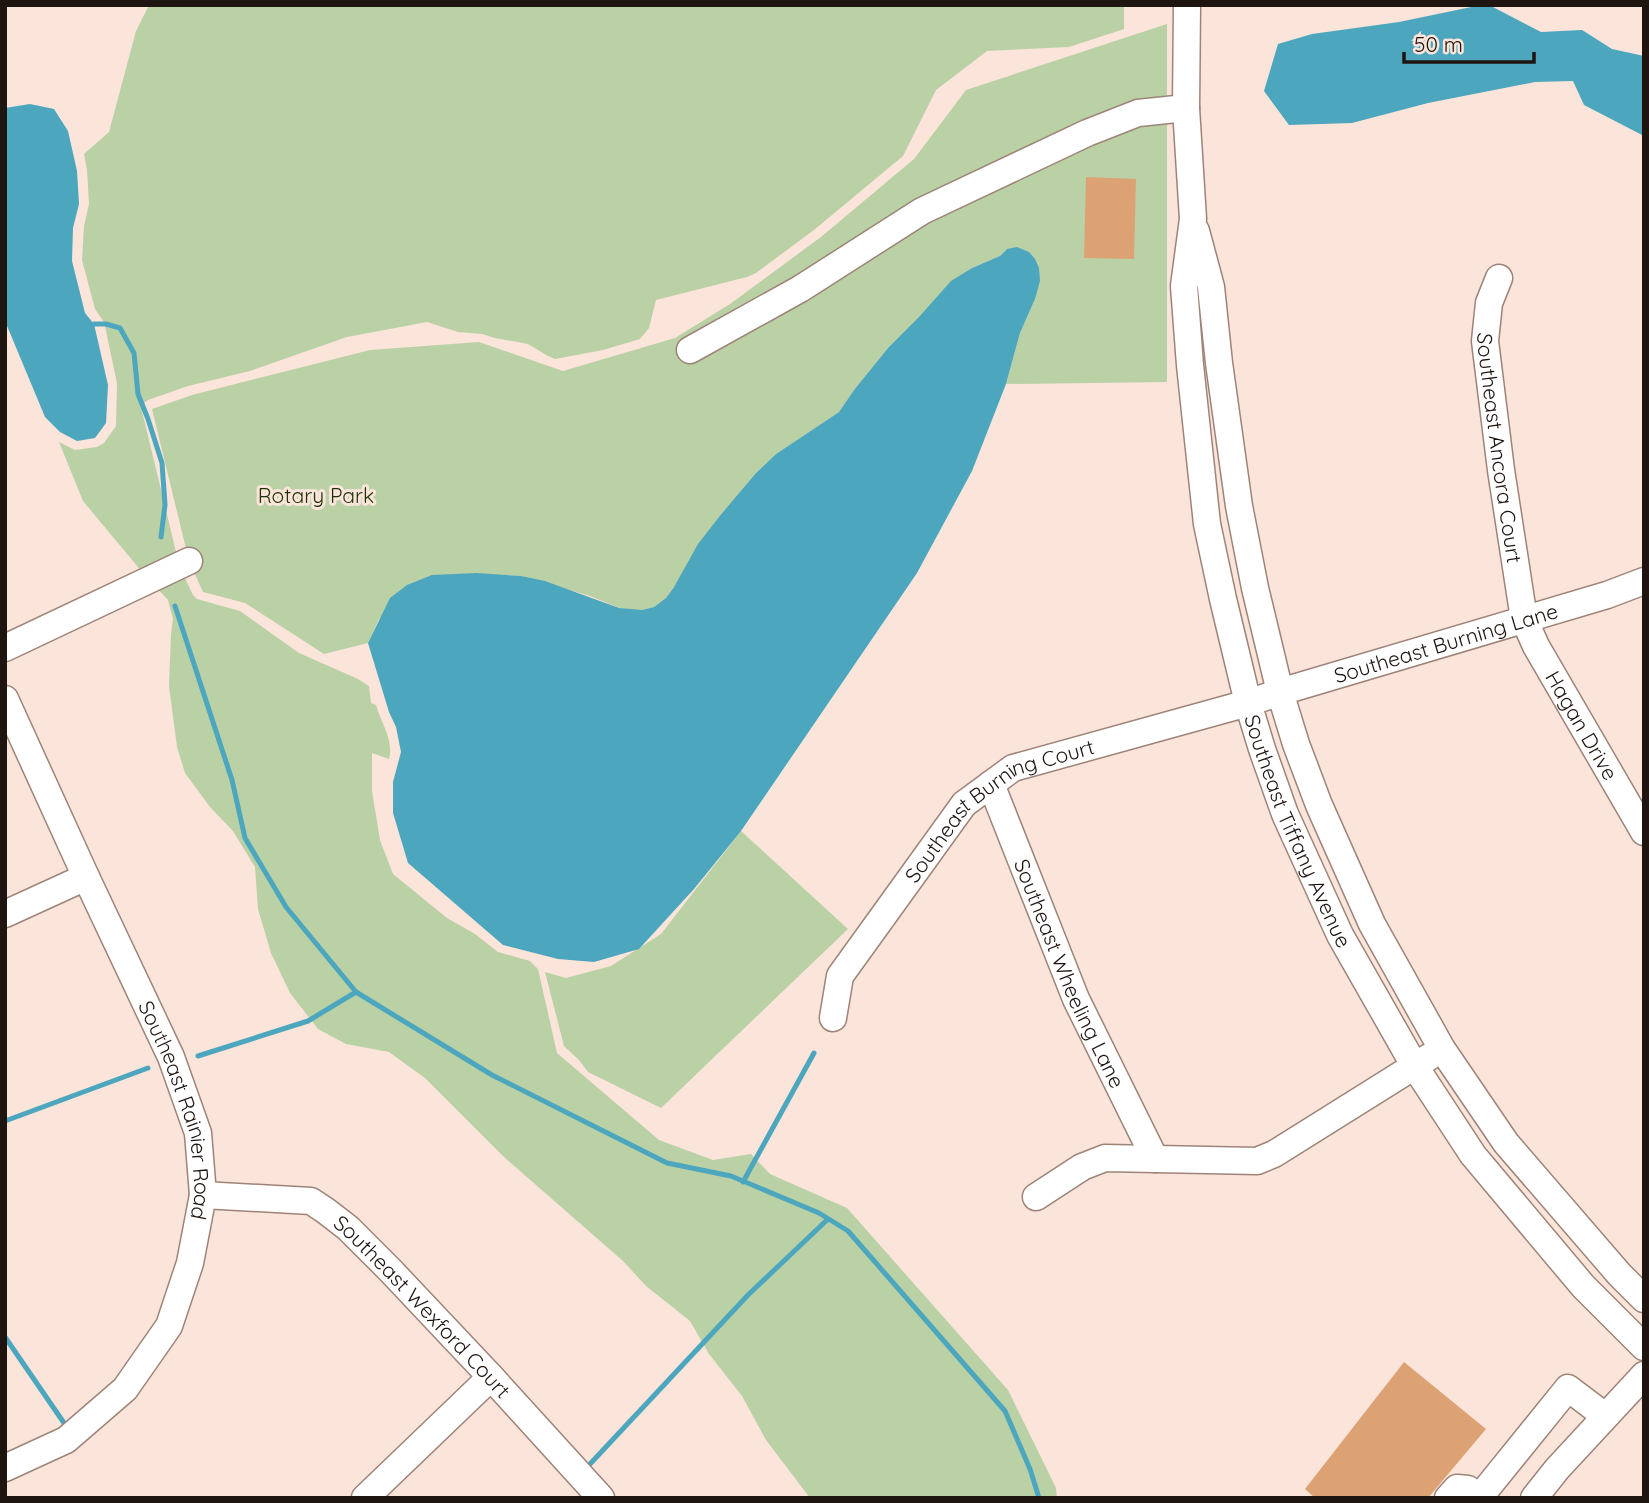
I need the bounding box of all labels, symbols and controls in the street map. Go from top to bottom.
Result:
scale bar [1404,21,1534,65]
text: 50 m [1414,31,1463,57]
street label: Southeast Ancora Court [1472,331,1528,565]
park label: Rotary Park [258,482,374,508]
street label: Southeast Burning Lane [1331,597,1561,688]
street label: Hagan Drive [1540,666,1624,784]
street label: Southeast Tiffany Avenue [1239,711,1357,952]
street label: Southeast Burning Court [899,733,1097,887]
street label: Southeast Wheeling Lane [1009,855,1131,1092]
street label: Southeast Rainier Road [133,996,216,1222]
street label: Southeast Wexford Court [329,1209,516,1403]

